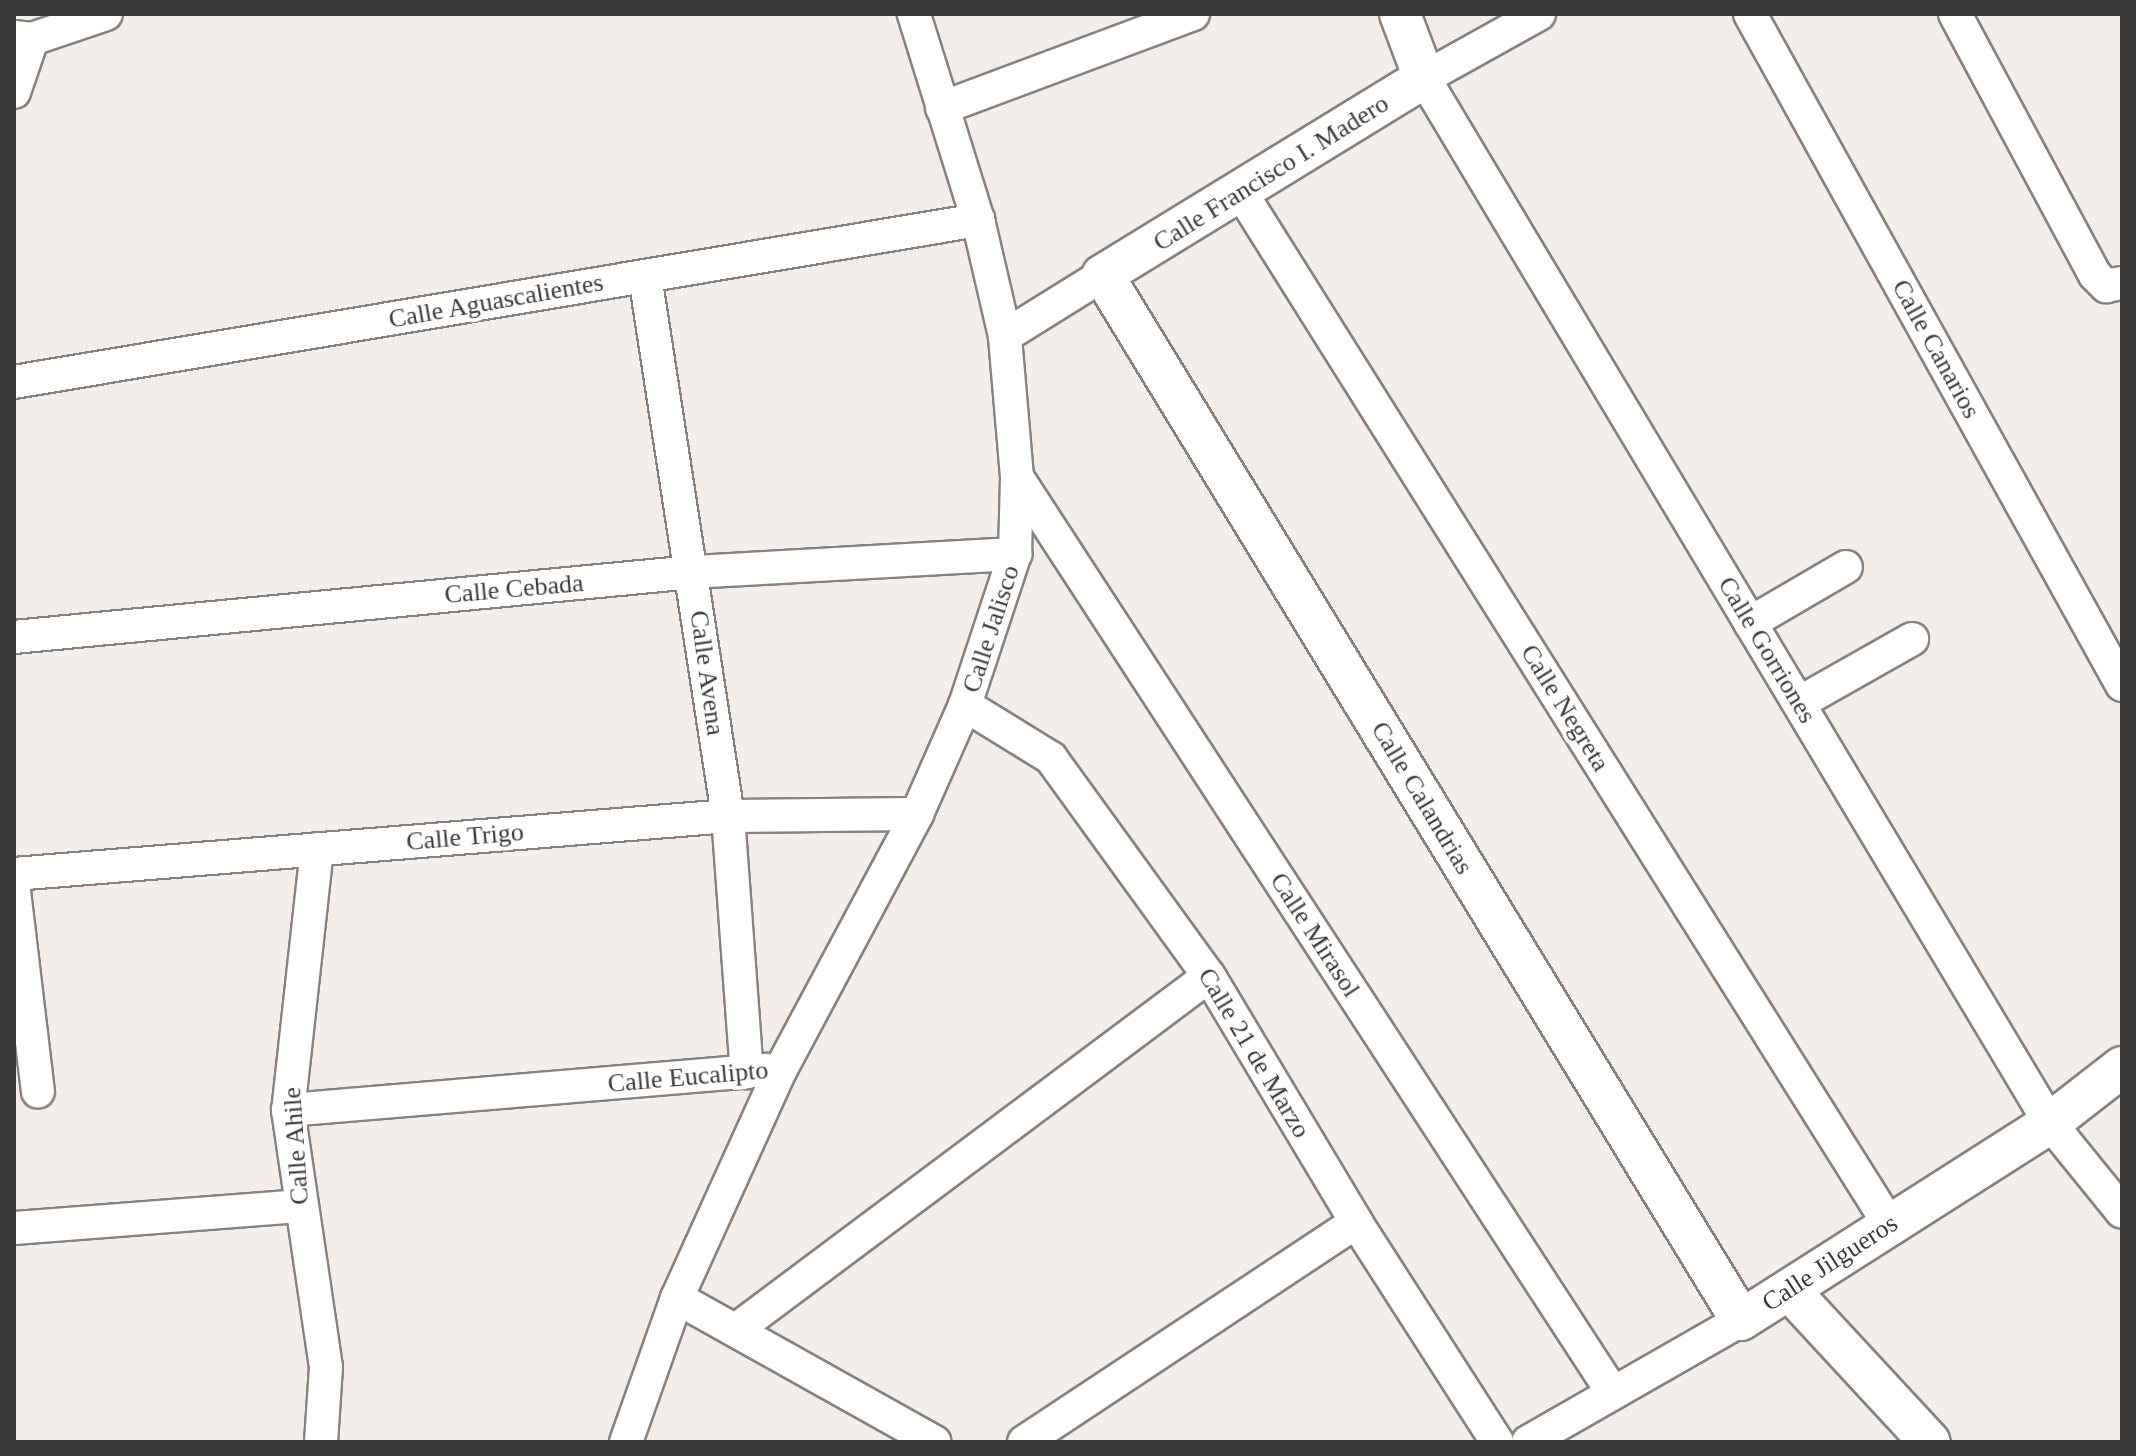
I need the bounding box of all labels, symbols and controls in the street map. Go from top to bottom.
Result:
street label: Calle Francisco I. Madero [1148,88,1394,258]
street label: Calle Aguascalientes [386,267,606,335]
street label: Calle Canarios [1885,274,1987,424]
street label: Calle Jalisco [956,561,1026,697]
street label: Calle Cebada [443,567,585,611]
street label: Calle Gorriones [1711,571,1823,729]
street label: Calle Avena [683,608,731,738]
street label: Calle Negreta [1514,639,1616,777]
street label: Calle Calandrias [1364,716,1480,880]
street label: Calle Trigo [405,816,525,858]
street label: Calle Mirasol [1263,867,1367,1003]
street label: Calle 21 de Marzo [1191,962,1317,1144]
street label: Calle Eucalipto [606,1054,770,1100]
street label: Calle Ahile [276,1085,316,1207]
street label: Calle Jilgueros [1756,1208,1904,1318]

